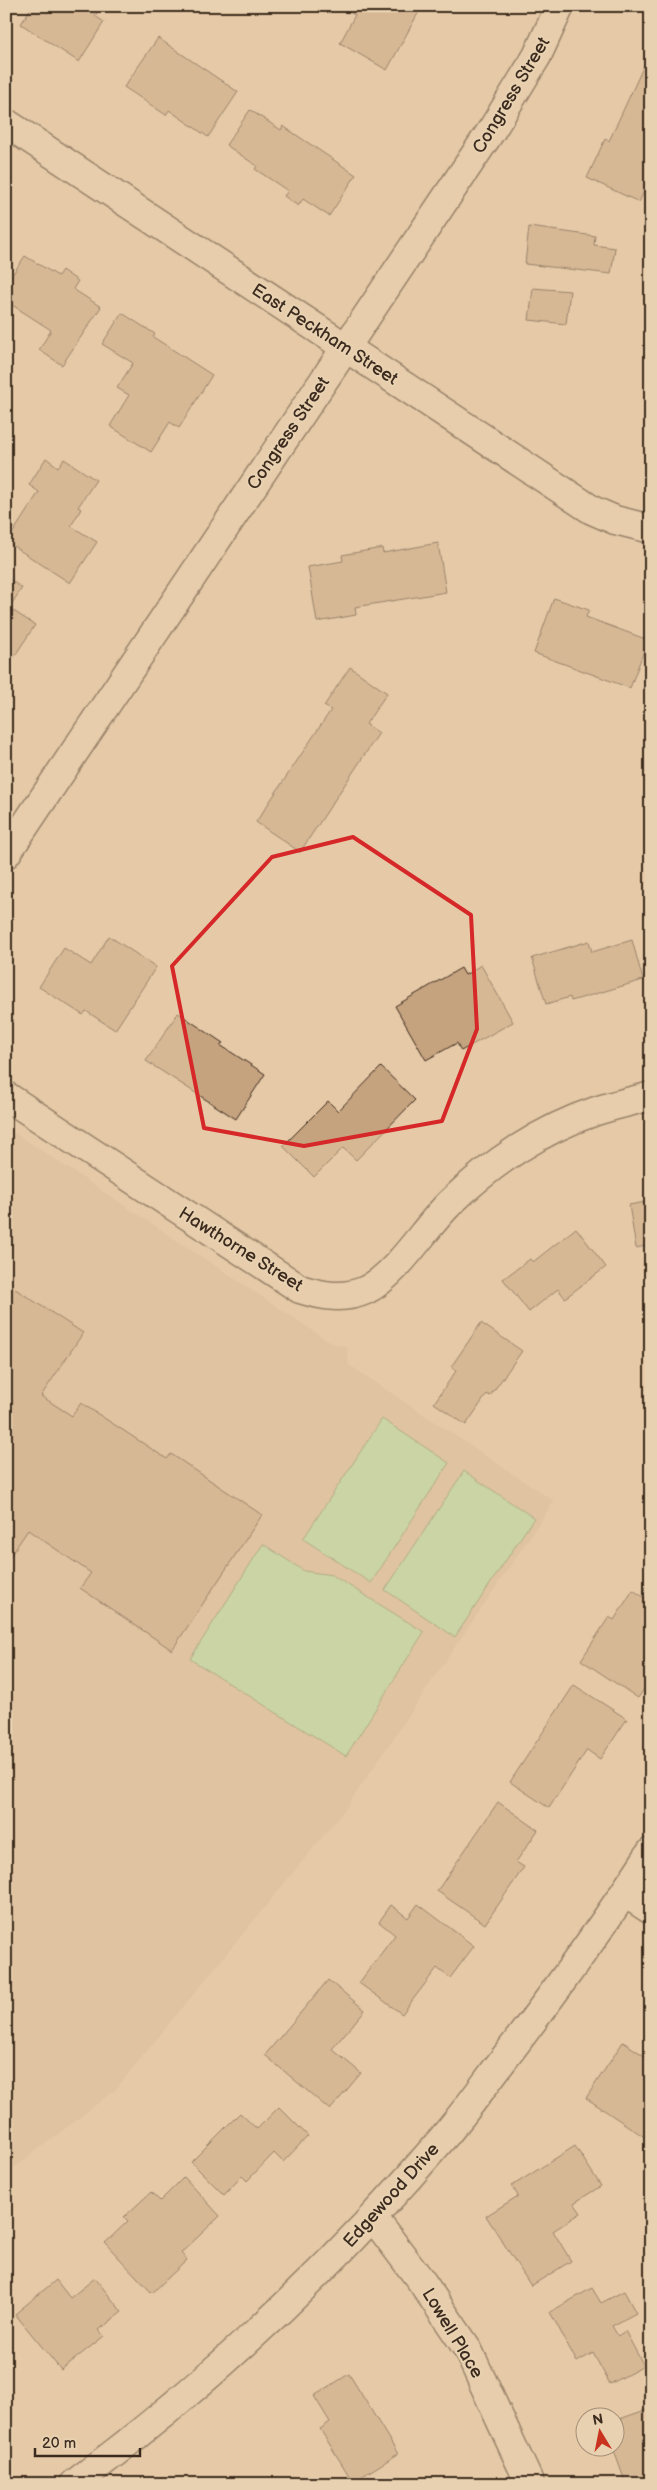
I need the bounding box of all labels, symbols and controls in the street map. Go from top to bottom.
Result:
street label: Congress Street [468,33,555,157]
street label: East Peckham Street [248,279,402,390]
street label: Congress Street [243,372,334,494]
street label: Hawthorne Street [175,1203,307,1296]
street label: Edgewood Drive [339,2139,444,2252]
street label: Lowell Place [418,2285,488,2382]
north arrow [574,2408,624,2458]
text: N [591,2410,604,2429]
scale bar [35,2425,140,2457]
text: 20 m [42,2434,76,2453]

